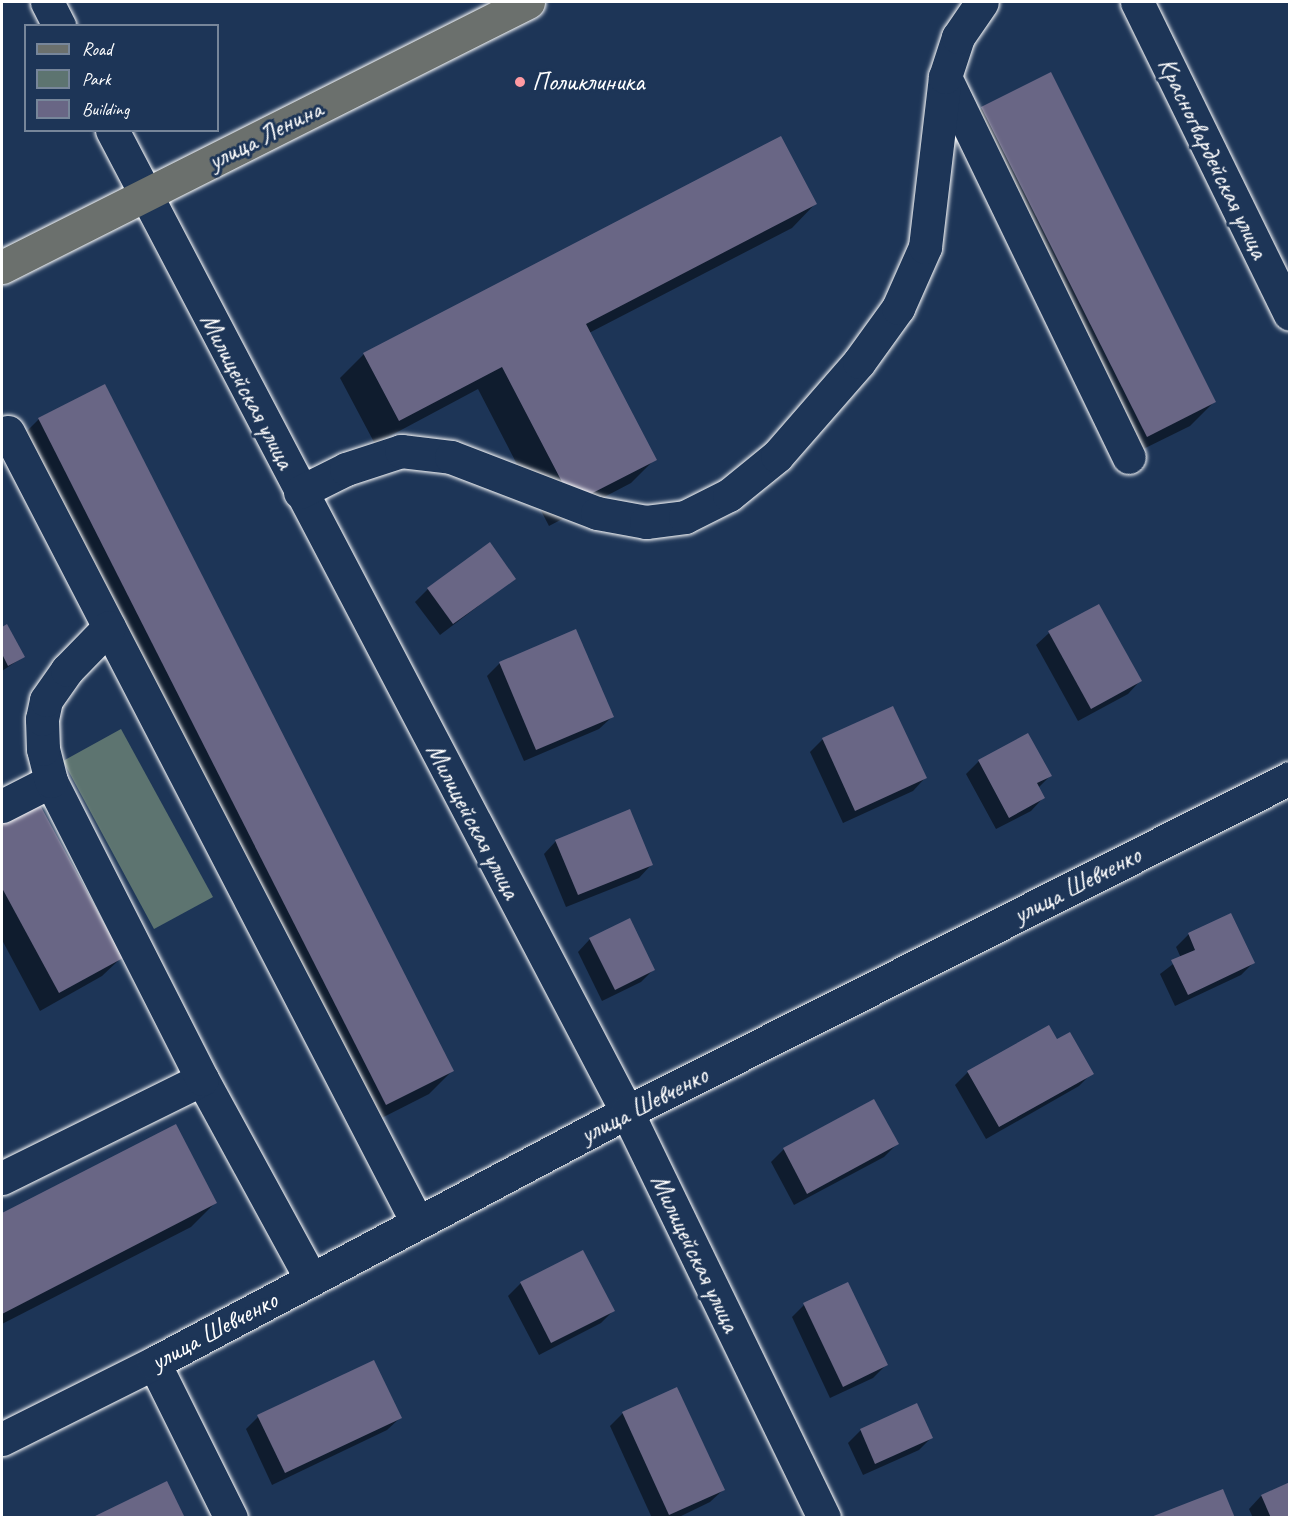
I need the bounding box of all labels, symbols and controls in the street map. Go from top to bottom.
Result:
legend [24,24,219,132]
text: Road [82,38,112,60]
street label: Красногвардейская улица [1150,52,1276,264]
place label: Поликлиника [532,66,644,98]
text: Park [82,68,111,90]
marker: Поликлиника [513,75,527,89]
street label: улица Ленина [203,93,327,177]
text: Building [82,98,129,120]
street label: Милицейская улица [193,307,301,475]
street label: Милицейская улица [419,737,527,905]
street label: улица Шевченко [1007,839,1147,931]
street label: улица Шевченко [574,1059,714,1151]
street label: Милицейская улица [643,1168,747,1338]
street label: улица Шевченко [145,1284,283,1378]

